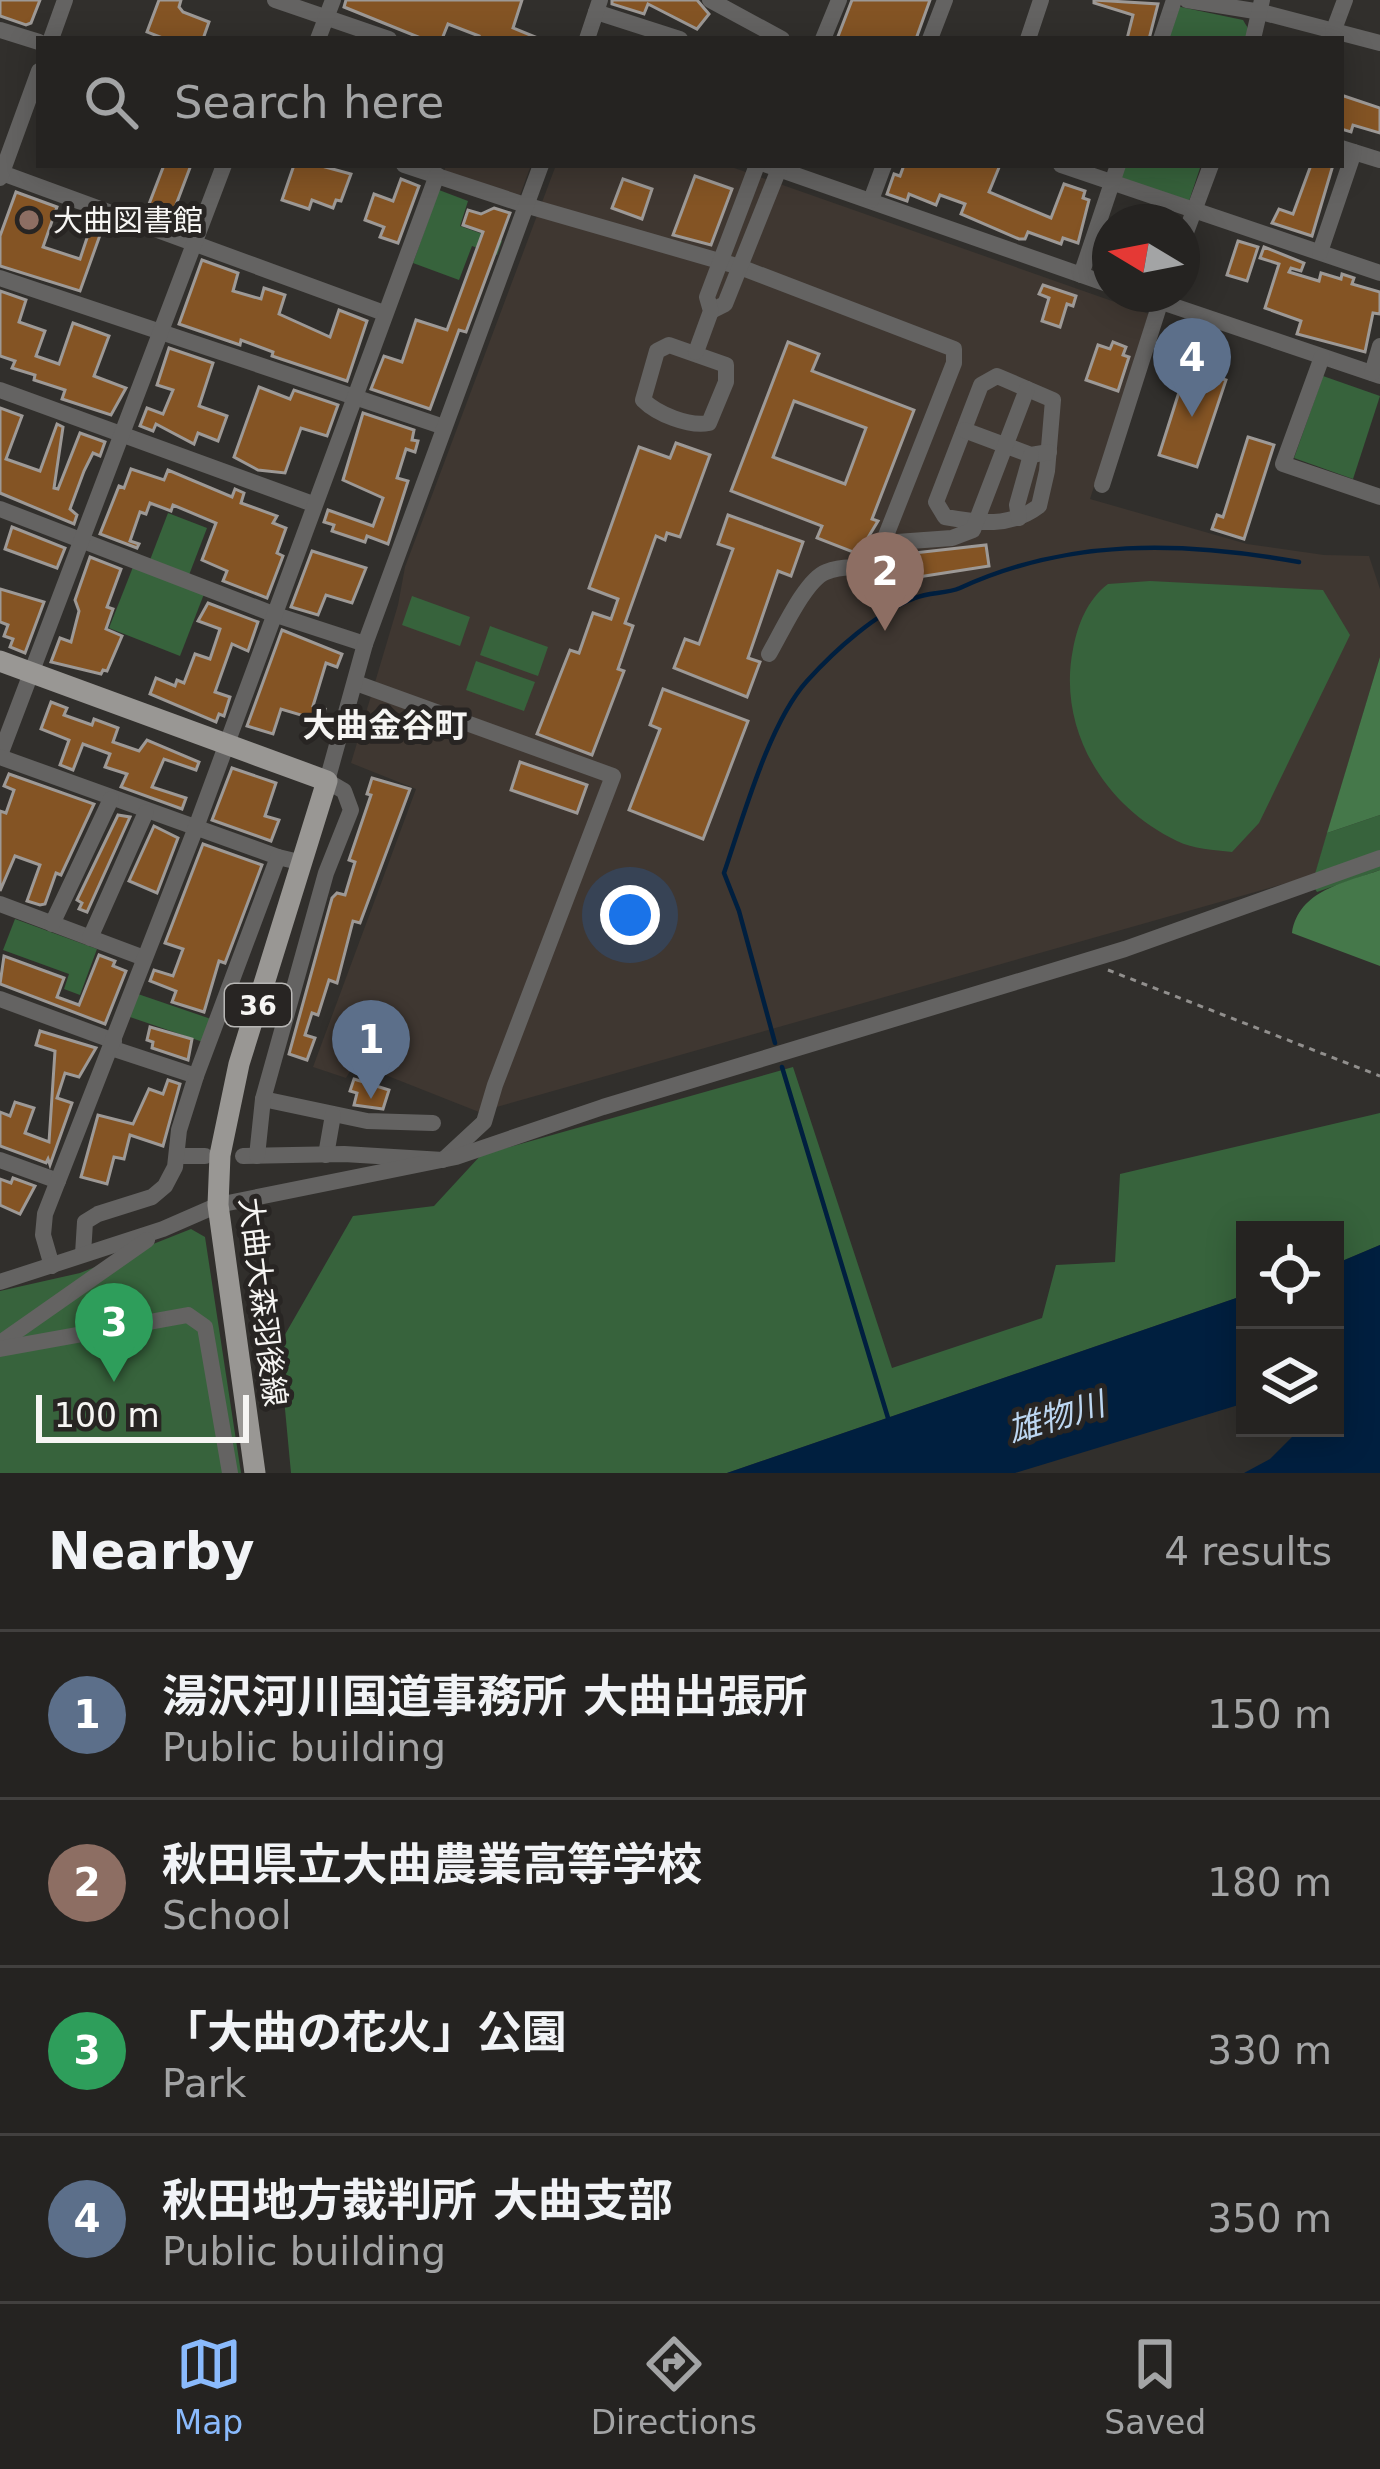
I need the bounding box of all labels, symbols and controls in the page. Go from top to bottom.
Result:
search box [36,36,1344,168]
icon: search [78,69,144,135]
text: Search here [174,76,444,129]
place label: 大曲図書館 [53,203,203,238]
north arrow [1092,204,1200,312]
marker: 大曲図書館 [16,207,42,233]
pin: 4 [1153,318,1231,417]
pin: 2 [846,532,924,631]
district label: 大曲金谷町 [303,706,468,745]
your location [600,885,660,945]
road number: 36 [225,984,291,1026]
pin: 1 [332,1000,410,1099]
street label: 大曲大森羽後線 [233,1196,293,1408]
map controls [1236,1221,1344,1437]
button: locate [1236,1221,1344,1329]
pin: 3 [75,1283,153,1382]
button: layers [1236,1329,1344,1437]
water label: 雄物川 [1003,1383,1112,1450]
scale bar [36,1389,249,1442]
text: 100 m [54,1396,160,1435]
text: Nearby [48,1522,255,1581]
text: 4 results [1164,1529,1332,1574]
text: 湯沢河川国道事務所 大曲出張所 [162,1670,808,1723]
text: 1 [73,1692,101,1737]
text: 150 m [1207,1692,1332,1737]
text: Public building [162,1725,446,1770]
text: 秋田県立大曲農業高等学校 [162,1838,702,1891]
text: 2 [73,1860,101,1905]
text: 180 m [1207,1860,1332,1905]
text: School [162,1893,291,1938]
text: 「大曲の花火」公園 [162,2006,567,2059]
text: 3 [73,2028,101,2073]
text: 330 m [1207,2028,1332,2073]
text: Park [162,2061,246,2106]
text: 秋田地方裁判所 大曲支部 [162,2174,673,2227]
text: 4 [73,2196,101,2241]
text: 350 m [1207,2196,1332,2241]
text: Public building [162,2229,446,2274]
tab: Map [174,2331,243,2442]
tab: Directions [591,2331,757,2442]
tab: Saved [1104,2331,1206,2442]

